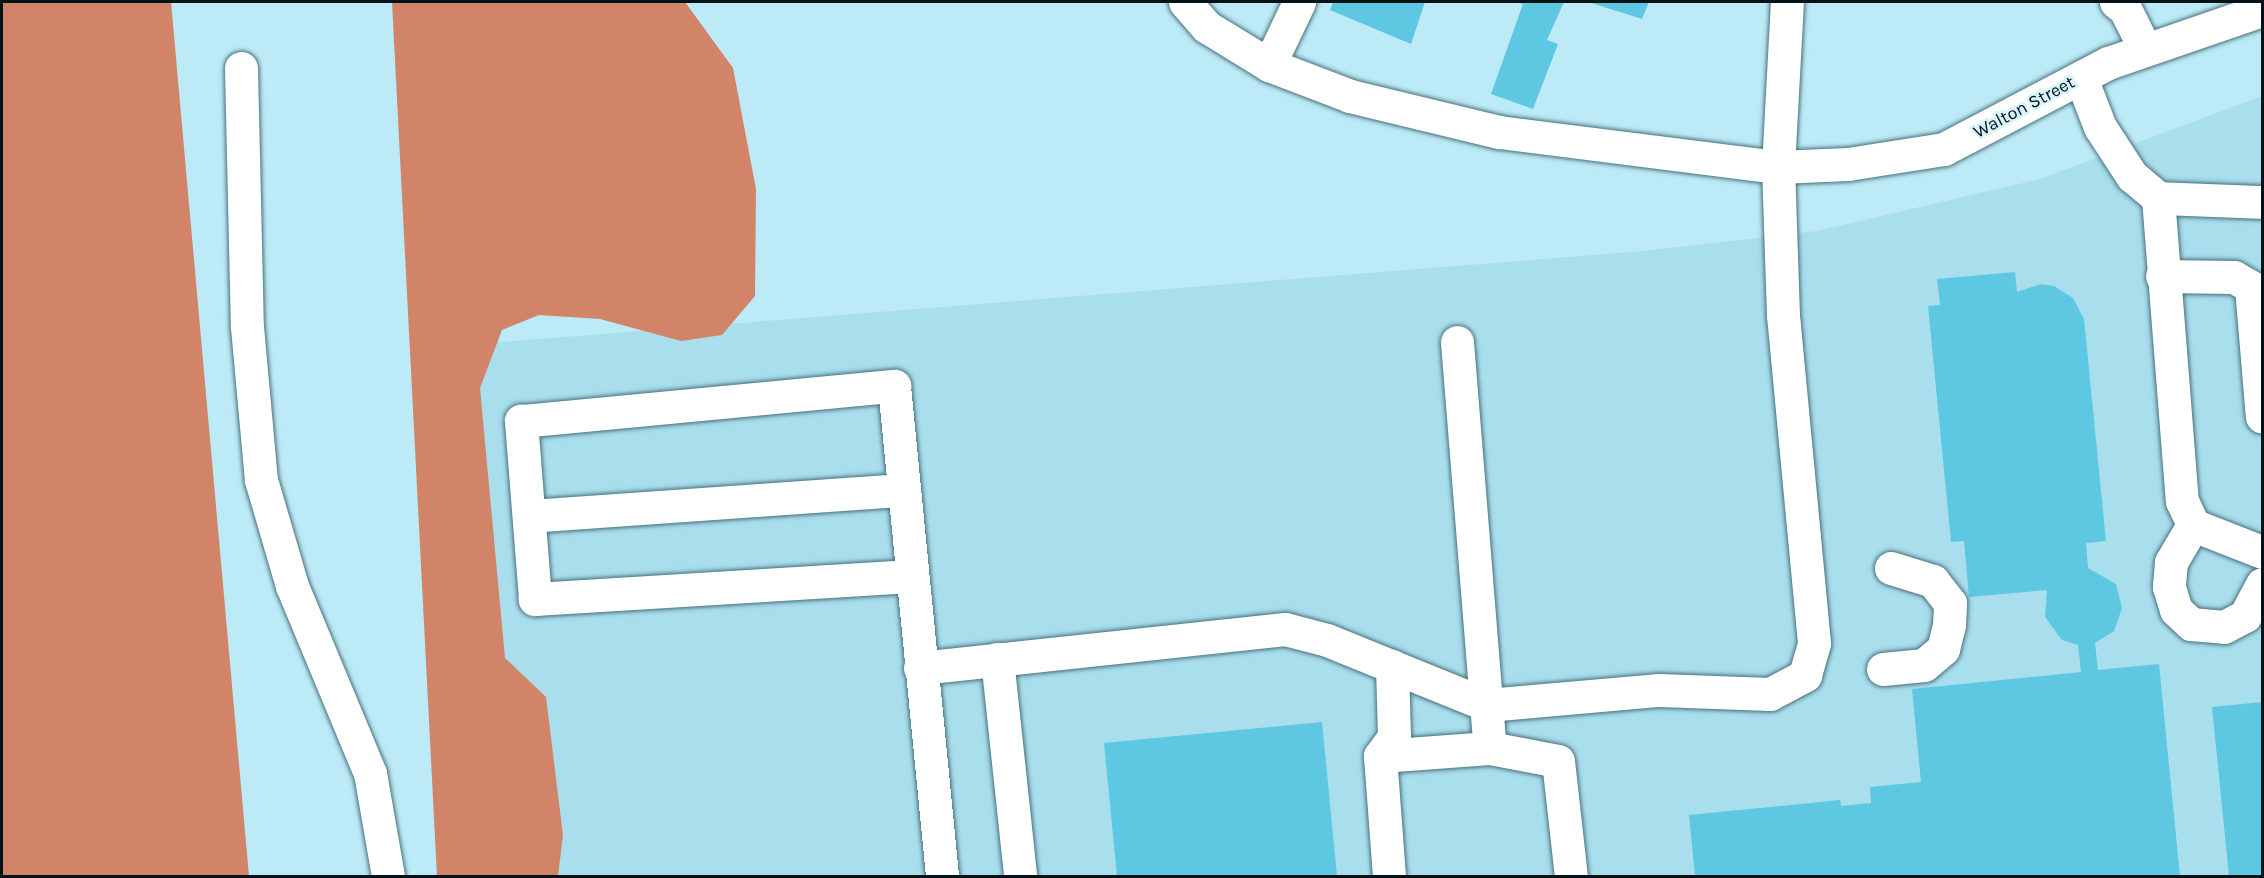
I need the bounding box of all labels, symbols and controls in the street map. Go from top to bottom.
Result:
street label: Walton Street [1970,71,2078,143]

